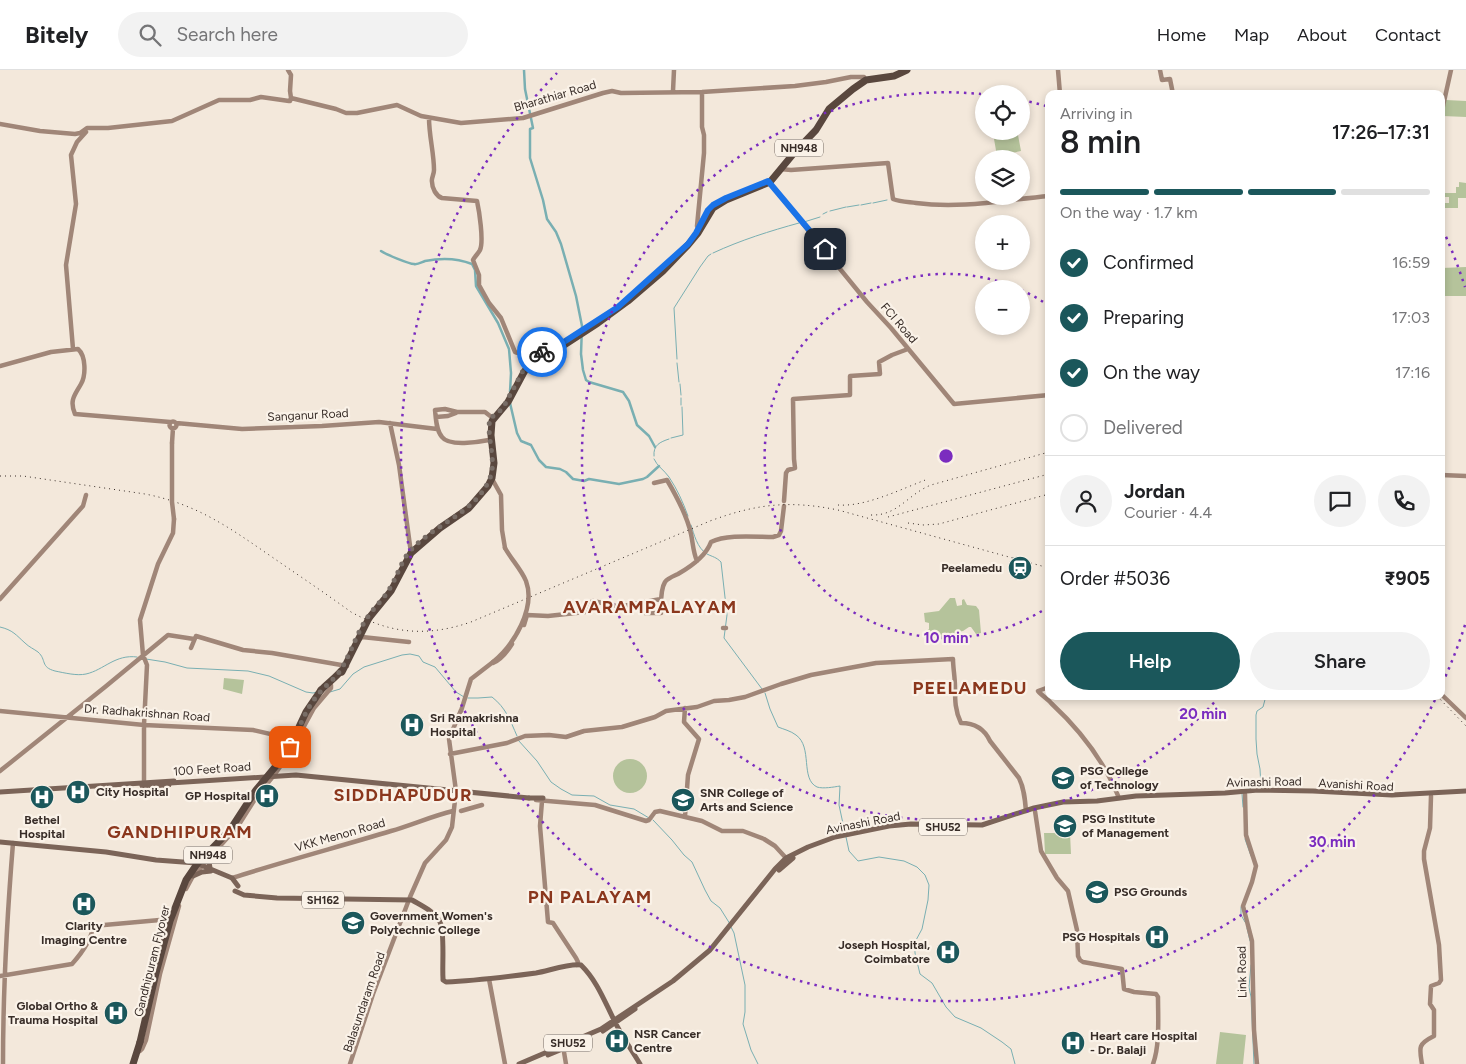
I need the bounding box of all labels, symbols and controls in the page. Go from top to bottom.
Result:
search box [118,12,468,57]
text: Bitely [25,20,88,49]
icon: search [136,21,164,49]
text: Search here [176,23,278,46]
text: Home [1157,24,1206,46]
text: Map [1234,24,1269,46]
text: About [1297,24,1347,46]
text: Contact [1375,24,1441,46]
street label: Bharathiar Road [512,78,598,114]
map controls [975,85,1030,335]
button: locate [975,85,1030,140]
text: Arriving in [1060,104,1132,123]
text: 17:26–17:31 [1332,121,1430,144]
text: 8 min [1060,123,1141,161]
road number: NH948 [775,140,823,156]
button: layers [975,150,1030,205]
text: On the way · 1.7 km [1060,203,1198,222]
button: + [975,215,1030,270]
pin [804,228,846,270]
icon: home [811,235,839,263]
icon: check [1060,249,1088,277]
text: Confirmed [1103,251,1194,274]
text: 16:59 [1392,253,1430,272]
button: − [975,280,1030,335]
street label: FCI Road [878,300,920,346]
icon: check [1060,304,1088,332]
text: Preparing [1103,306,1184,329]
text: 17:03 [1392,308,1430,327]
courier [517,327,567,377]
icon: bike [528,338,556,366]
icon: check [1060,359,1088,387]
text: On the way [1103,361,1200,384]
text: 17:16 [1395,363,1430,382]
street label: Sanganur Road [267,406,349,424]
text: Delivered [1103,416,1183,439]
centre of rings [937,447,955,465]
button: person [1060,475,1112,527]
button: chat [1314,475,1366,527]
button: phone [1378,475,1430,527]
text: Jordan [1124,480,1185,503]
text: Courier · 4.4 [1124,503,1212,522]
station icon: Peelamedu [1007,555,1033,581]
place label: Peelamedu [941,561,1002,575]
text: Order #5036 [1060,567,1170,590]
text: ₹905 [1384,567,1430,590]
district label: AVARAMPALAYAM [563,596,737,618]
text: 10 min [923,629,969,647]
button: Help [1060,632,1240,690]
button: Share [1250,632,1430,690]
district label: PEELAMEDU [913,677,1027,699]
street label: Dr. Radhakrishnan Road [84,702,210,724]
text: 20 min [1179,705,1227,723]
place label: Sri Ramakrishna Hospital [430,711,519,739]
hospital icon: Sri Ramakrishna Hospital [399,712,425,738]
pin [269,726,311,768]
icon: bag [276,733,304,761]
street label: 100 Feet Road [173,759,251,779]
place label: PSG College of Technology [1080,764,1159,792]
school or university icon: PSG College of Technology [1050,765,1076,791]
street label: Avinashi Road [1226,774,1302,790]
street label: Avanishi Road [1318,776,1394,794]
hospital icon: City Hospital [65,779,91,805]
hospital icon: GP Hospital [254,783,280,809]
hospital icon: Bethel Hospital [29,784,55,810]
district label: SIDDHAPUDUR [333,784,473,806]
place label: City Hospital [96,785,168,799]
place label: SNR College of Arts and Science [700,786,794,814]
school or university icon: SNR College of Arts and Science [670,787,696,813]
place label: GP Hospital [185,789,250,803]
street label: Avinashi Road [825,809,901,837]
place label: PSG Institute of Management [1082,812,1169,840]
place label: Bethel Hospital [19,813,65,841]
school or university icon: PSG Institute of Management [1052,813,1078,839]
street label: VKK Menon Road [293,815,387,855]
road number: SHU52 [919,819,967,836]
district label: GANDHIPURAM [107,821,253,843]
text: 30 min [1308,833,1356,851]
road number: NH948 [184,846,232,864]
school or university icon: PSG Grounds [1084,879,1110,905]
place label: PSG Grounds [1114,885,1188,899]
district label: PN PALAYAM [528,886,652,908]
hospital icon: Clarity Imaging Centre [71,891,97,917]
road number: SH162 [302,892,344,908]
street label: Gandhipuram Flyover [131,904,173,1018]
place label: Government Women's Polytechnic College [370,909,493,937]
school or university icon: Government Women's Polytechnic College [340,910,366,936]
place label: Clarity Imaging Centre [41,919,127,947]
hospital icon: PSG Hospitals [1144,924,1170,950]
place label: PSG Hospitals [1062,930,1140,944]
place label: Joseph Hospital, Coimbatore [838,938,930,966]
hospital icon: Joseph Hospital, Coimbatore [935,939,961,965]
street label: Link Road [1235,946,1249,998]
street label: Balasundaram Road [340,950,388,1054]
place label: Global Ortho & Trauma Hospital [8,999,98,1027]
hospital icon: Global Ortho & Trauma Hospital [103,1000,129,1026]
place label: NSR Cancer Centre [634,1027,701,1055]
hospital icon: NSR Cancer Centre [604,1028,630,1054]
place label: Heart care Hospital - Dr. Balaji [1090,1029,1197,1057]
hospital icon: Heart care Hospital - Dr. Balaji [1060,1030,1086,1056]
road number: SHU52 [544,1034,592,1051]

